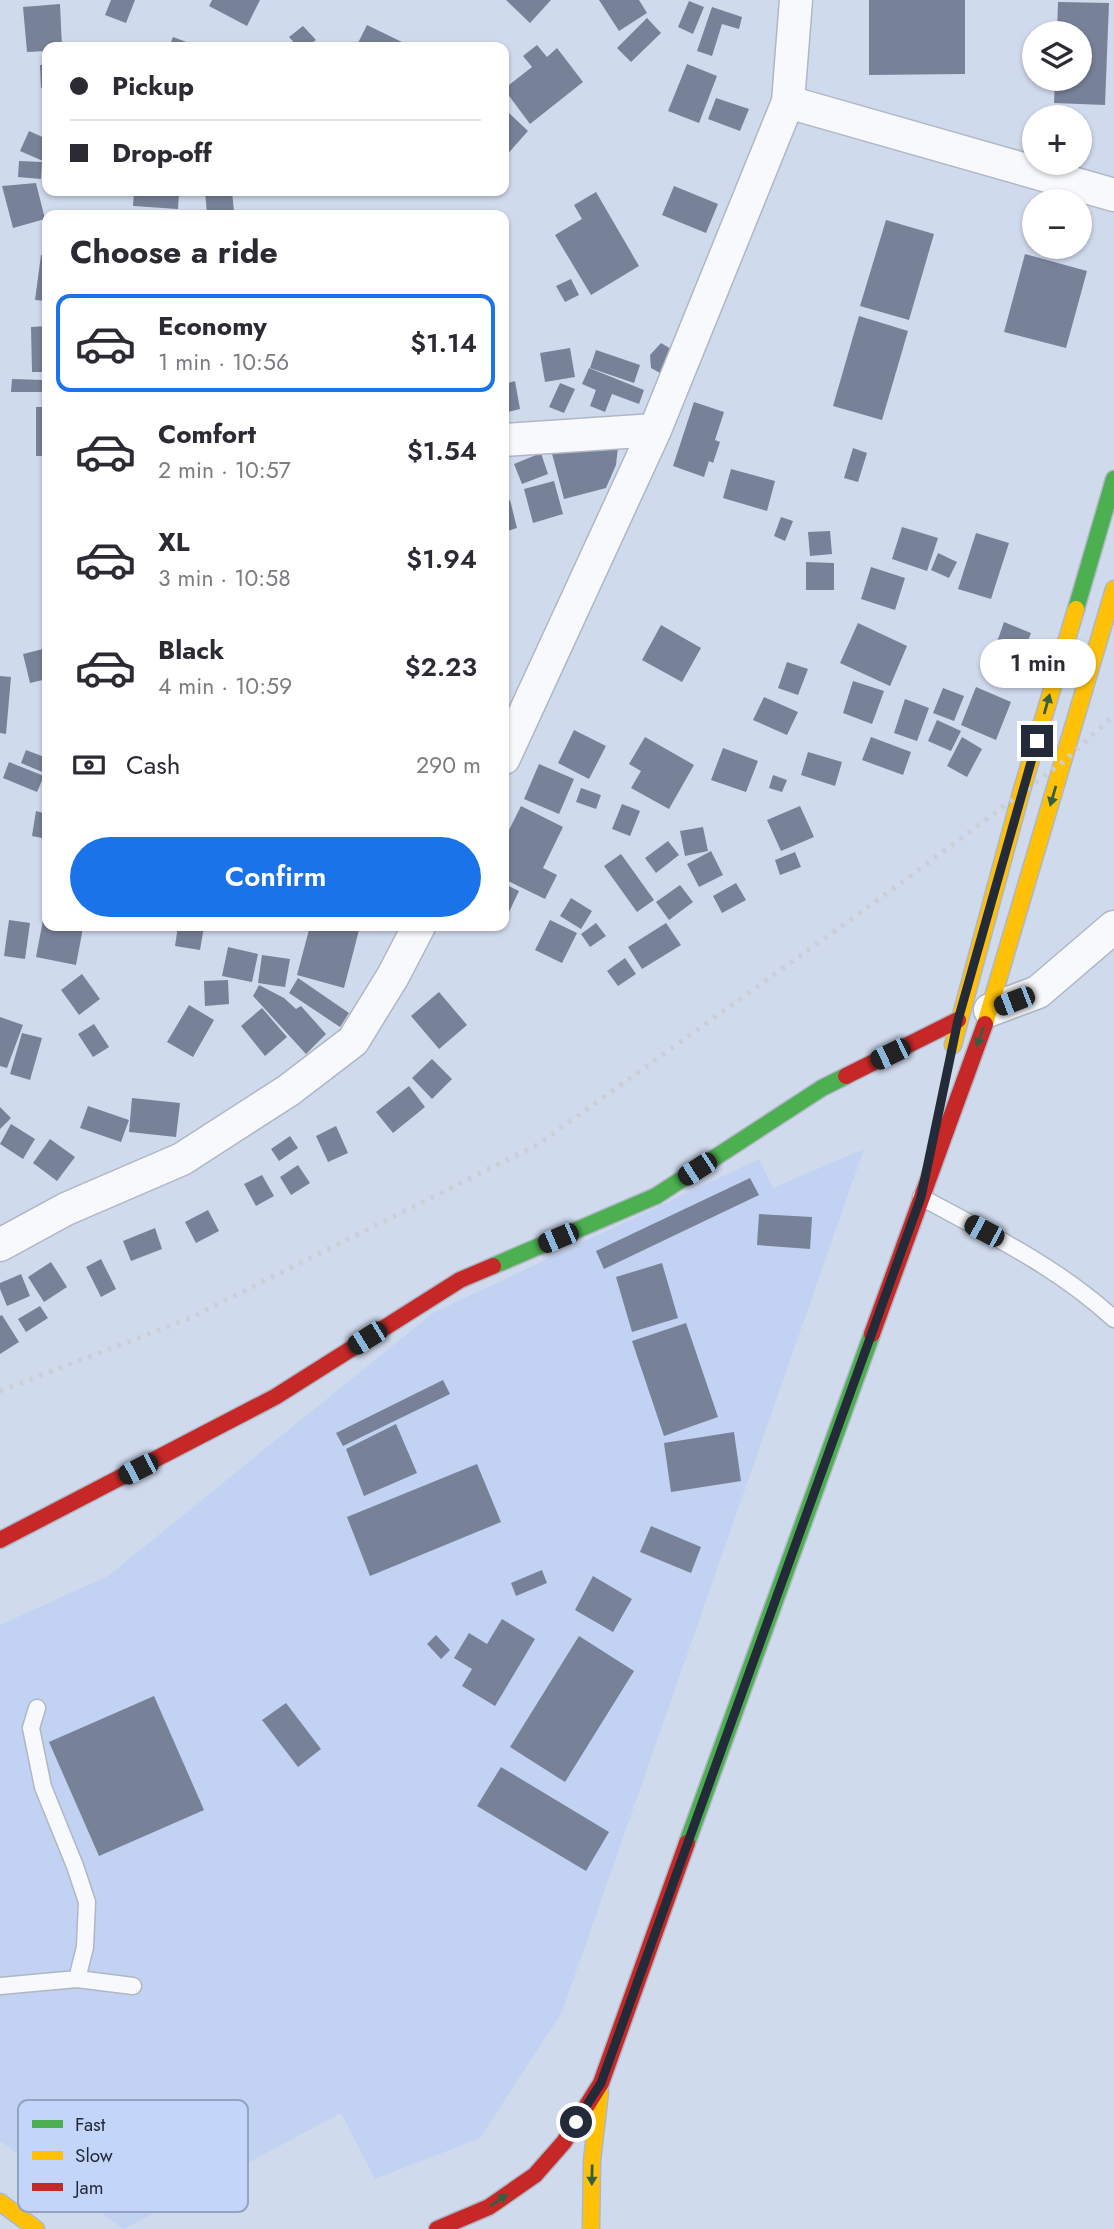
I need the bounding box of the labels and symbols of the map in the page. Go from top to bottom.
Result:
callout: 1 min [979,640,1095,688]
one-way arrow [1043,694,1053,715]
route end [1021,725,1053,757]
one-way arrow [1047,785,1058,807]
car [991,984,1038,1018]
one-way arrow [975,1027,986,1048]
car [867,1035,914,1073]
car [674,1149,721,1189]
car [961,1212,1008,1250]
car [535,1220,582,1256]
car [344,1318,391,1358]
car [115,1450,162,1488]
legend [18,2100,248,2212]
route start [560,2106,592,2138]
text: Fast [75,2111,106,2138]
text: Slow [75,2142,113,2169]
one-way arrow [586,2164,598,2186]
text: Jam [72,2174,104,2201]
one-way arrow [490,2193,508,2207]

